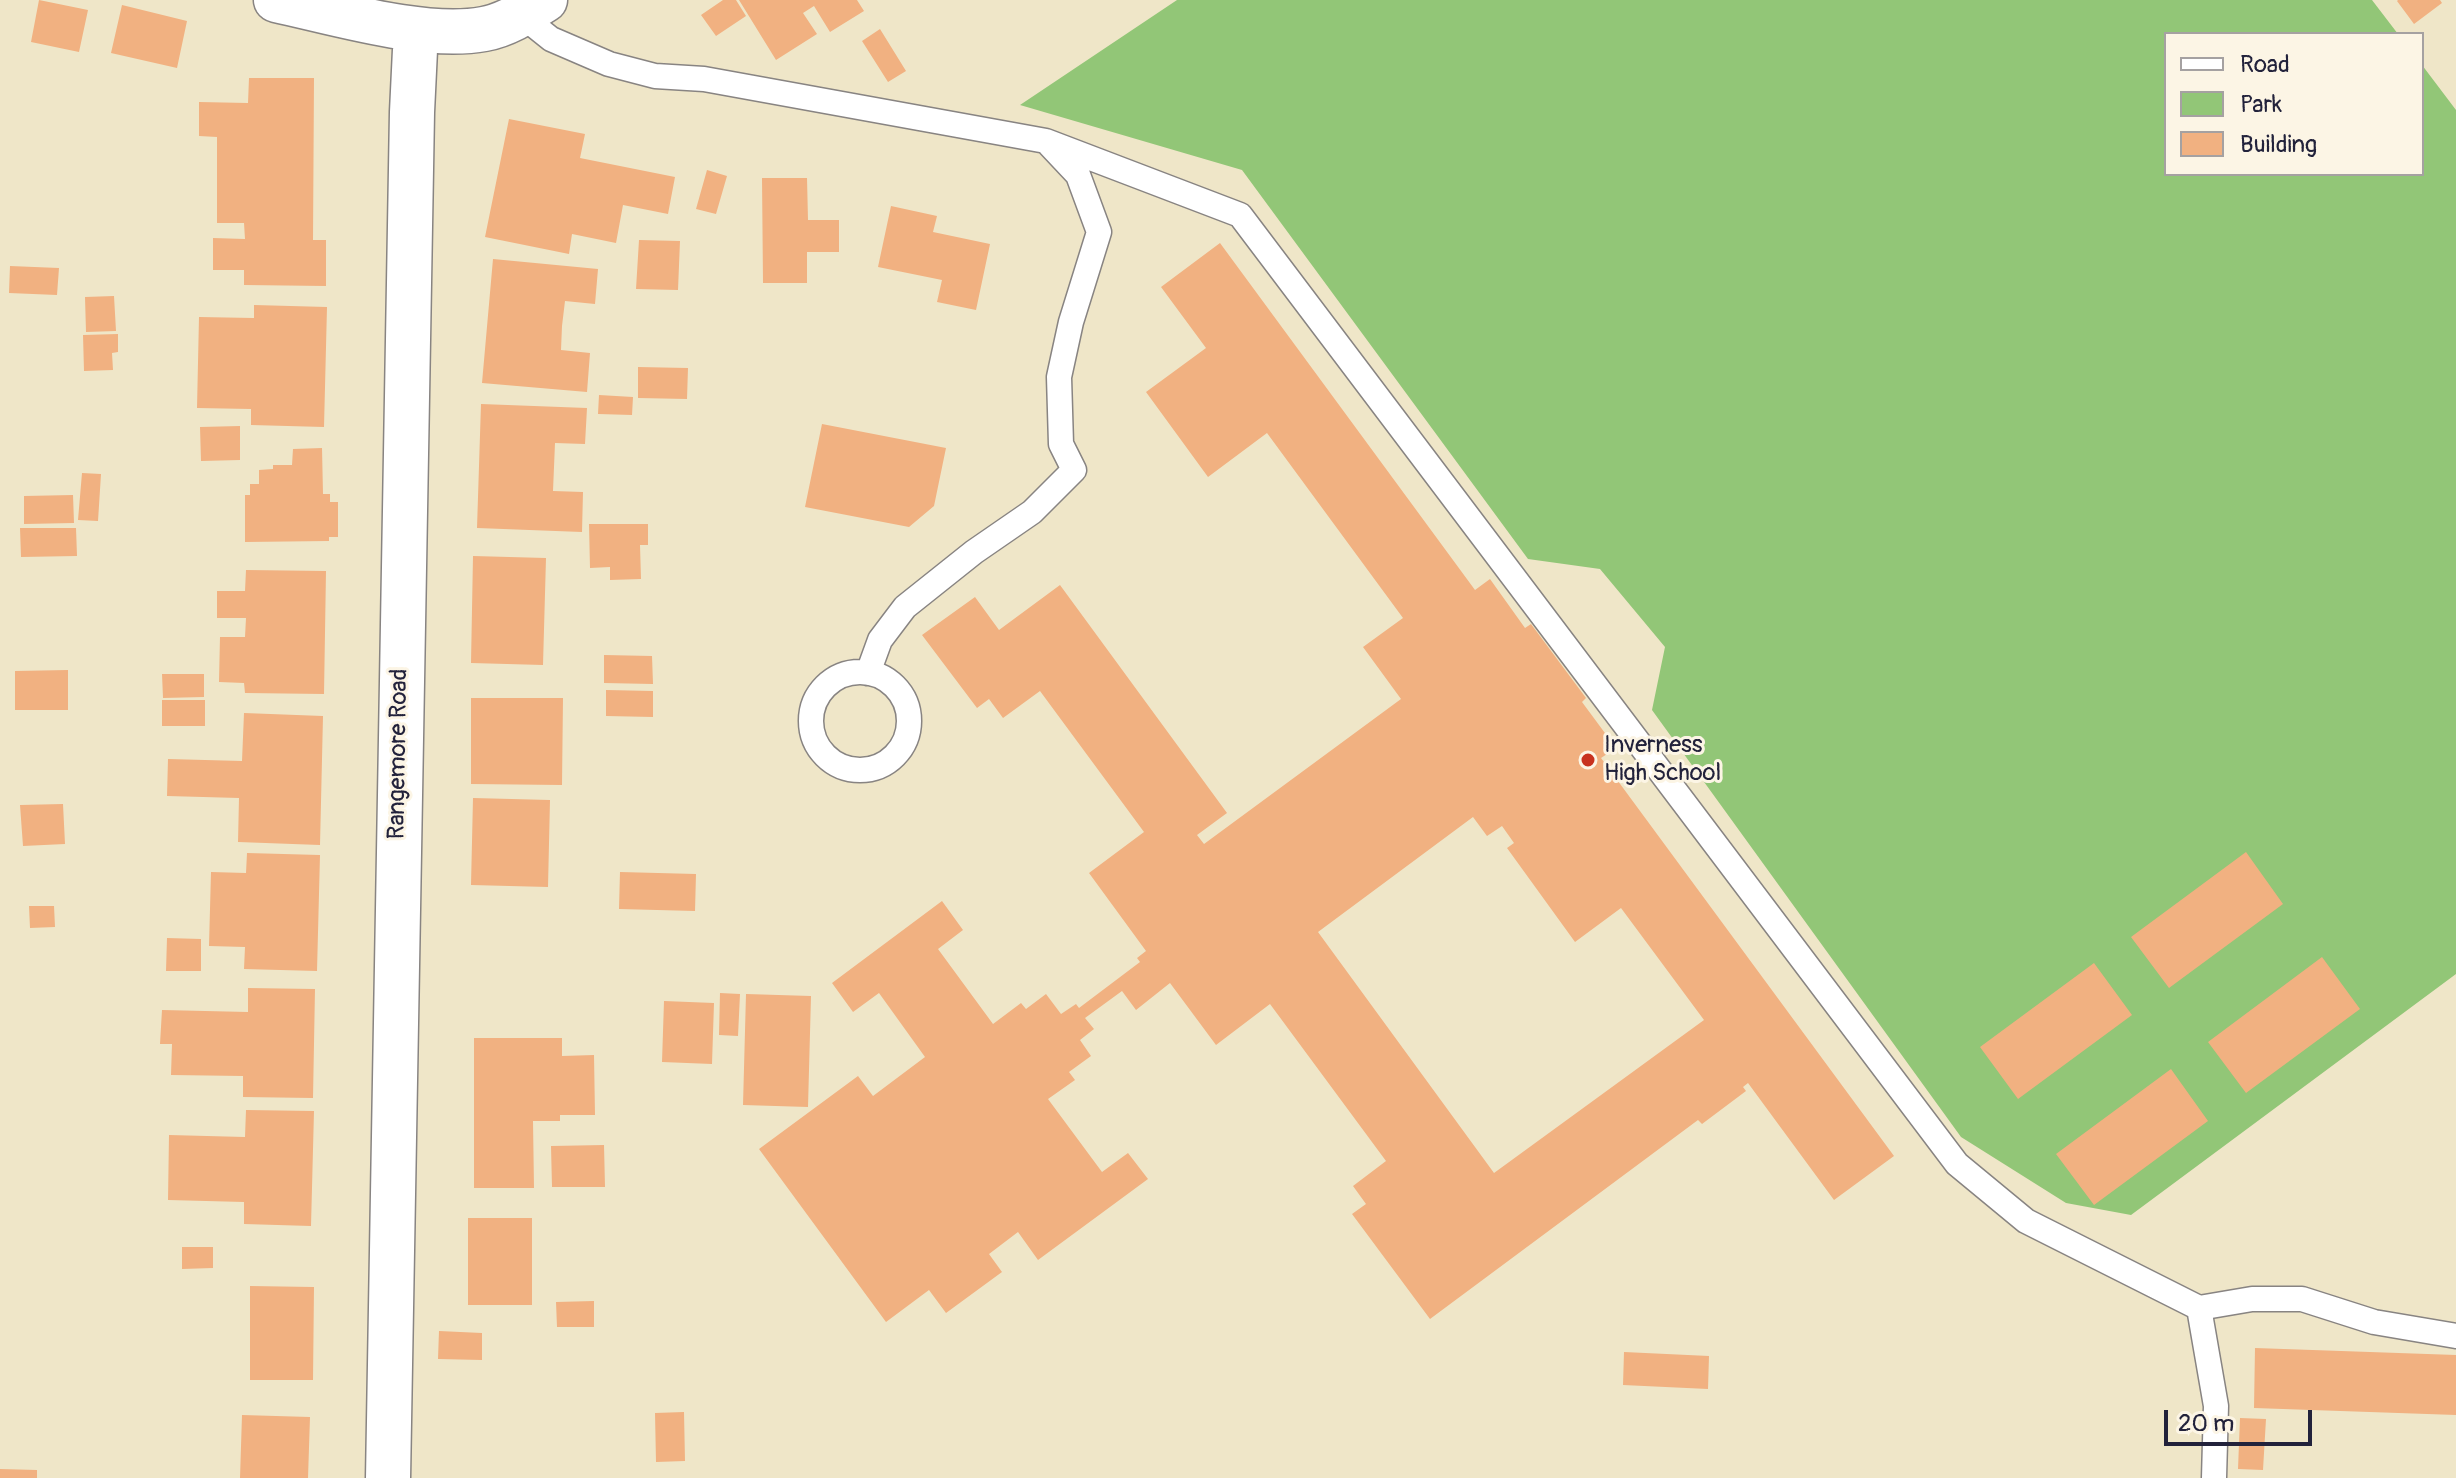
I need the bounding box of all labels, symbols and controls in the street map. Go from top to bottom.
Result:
legend [2164,32,2424,176]
text: Road [2240,50,2290,79]
text: Park [2240,90,2282,119]
text: Building [2240,130,2317,159]
street label: Rangemore Road [383,668,415,840]
place label: Inverness High School [1604,732,1721,788]
marker: Inverness High School [1579,751,1597,769]
scale bar [2168,1394,2316,1444]
text: 20 m [2178,1409,2234,1438]

